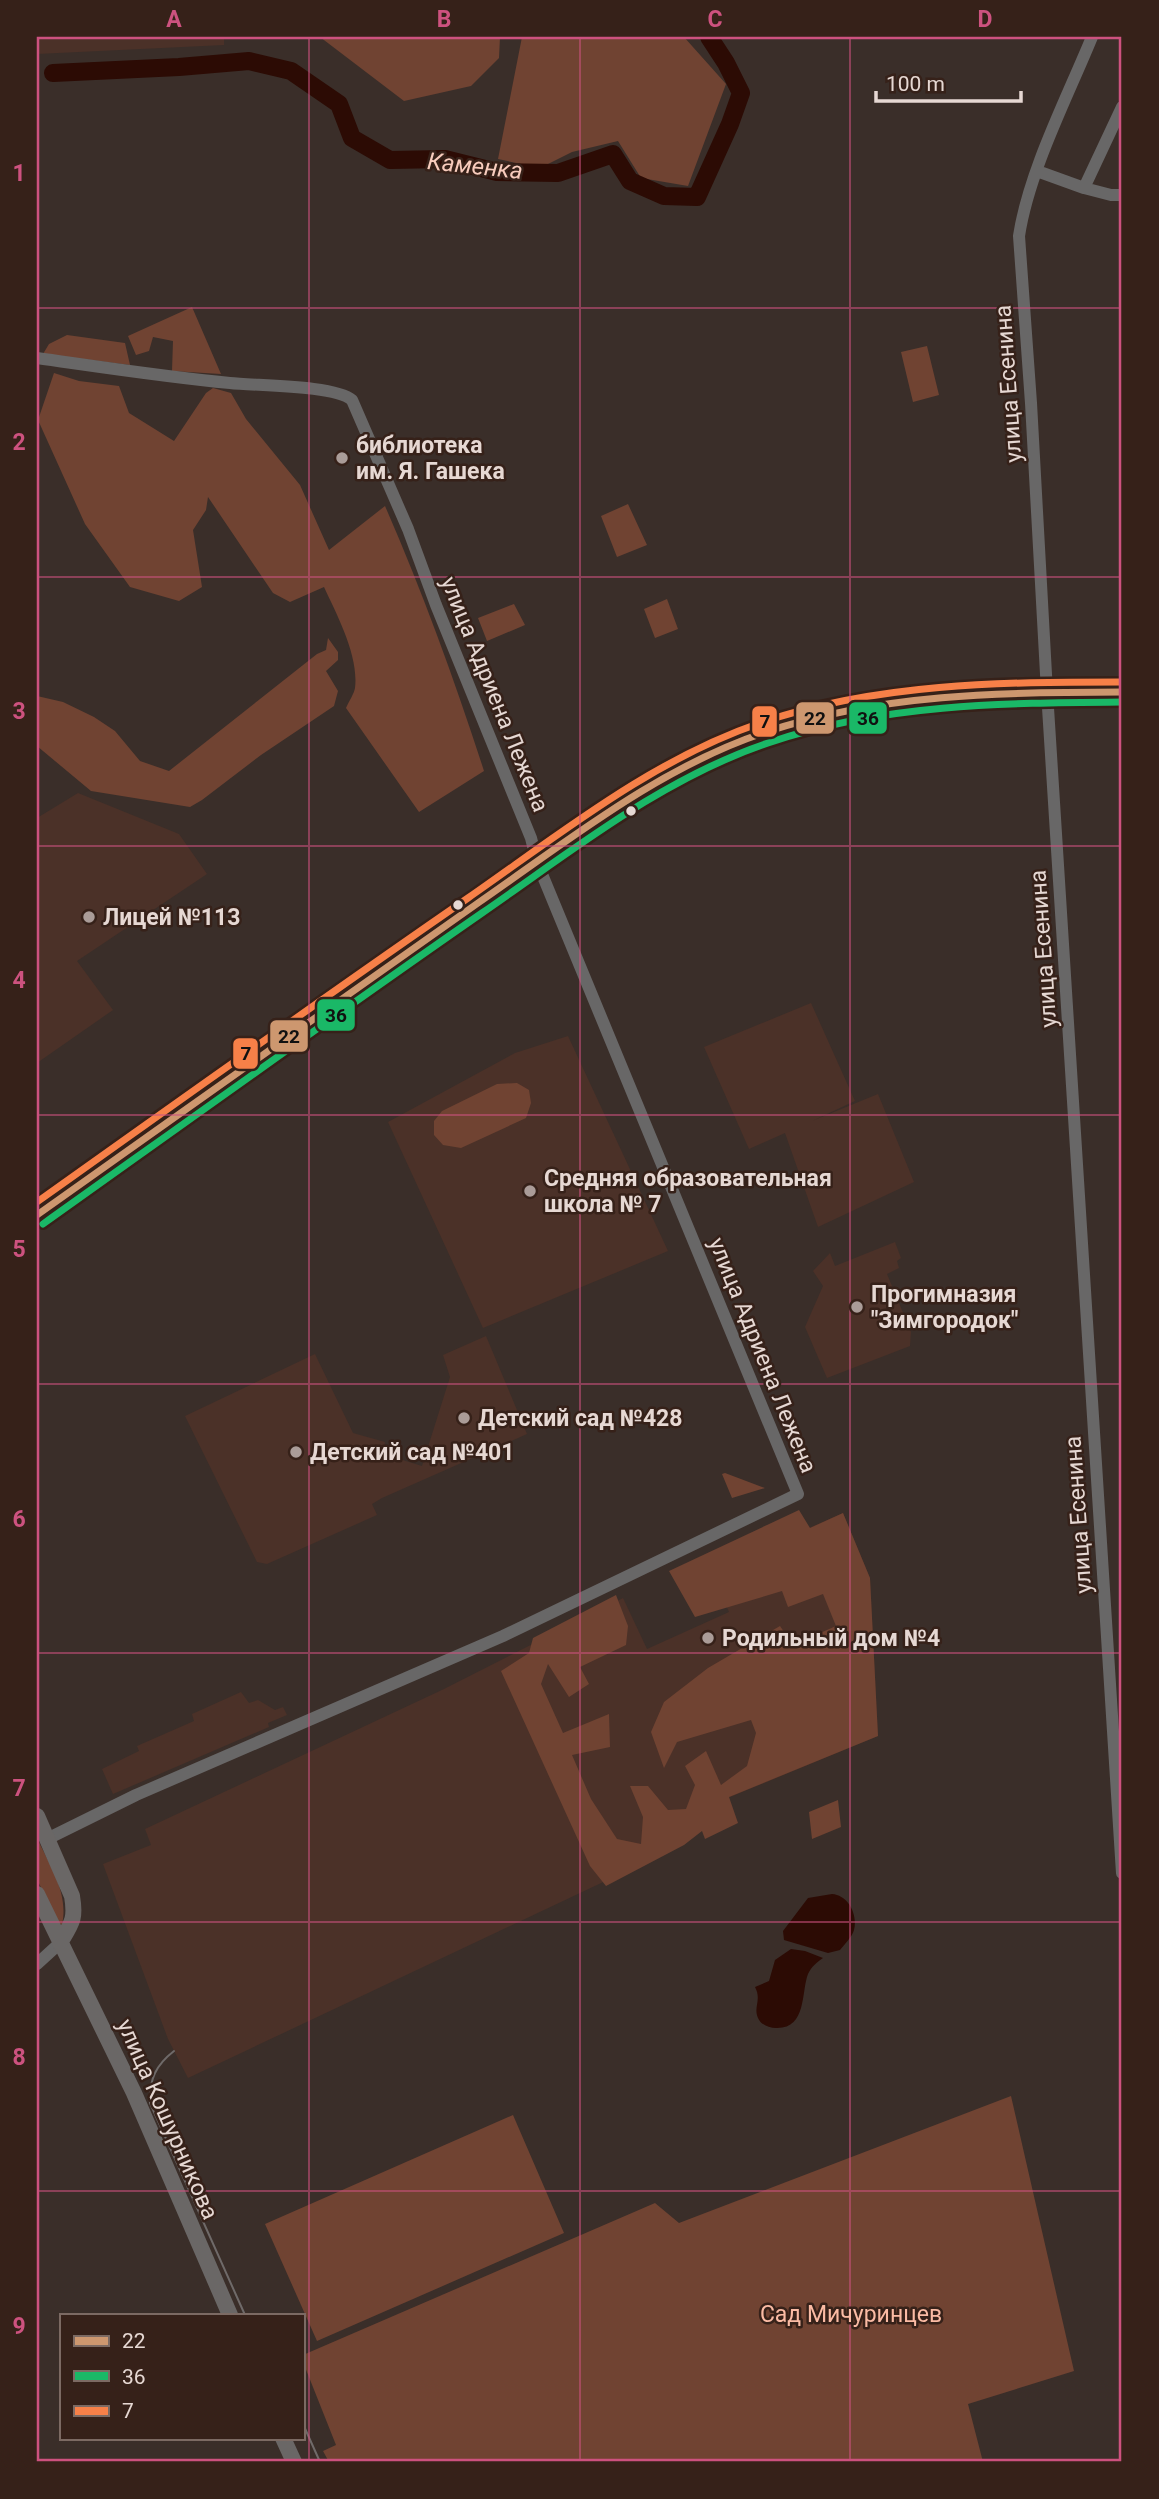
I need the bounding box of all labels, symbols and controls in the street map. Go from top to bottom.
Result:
text: A [166,6,182,33]
text: B [437,6,451,33]
text: C [707,6,723,33]
text: D [978,6,992,33]
scale bar [876,60,1021,104]
text: 100 m [886,72,945,96]
water label: Каменка [426,147,524,185]
text: 1 [12,160,26,187]
street label: улица Есенина [990,304,1027,464]
text: 2 [12,429,26,456]
place label: библиотека им. Я. Гашека [356,432,505,485]
marker: библиотека им. Я. Гашека [334,450,350,466]
street label: улица Адриена Лежена [435,573,554,816]
text: 3 [12,698,26,725]
line badge: 22 [795,701,835,735]
line badge: 36 [848,701,888,735]
line badge: 7 [751,705,778,738]
text: 22 [804,707,826,730]
text: 36 [857,707,879,730]
text: 7 [760,710,771,733]
unlabelled marker [624,804,638,818]
street label: улица Есенина [1025,869,1062,1029]
unlabelled marker [451,898,465,912]
place label: Лицей №113 [103,904,240,931]
marker: Лицей №113 [81,909,97,925]
text: 4 [12,967,26,994]
line badge: 36 [316,998,356,1032]
text: 36 [325,1004,347,1027]
line badge: 22 [269,1019,309,1053]
text: 22 [278,1025,300,1048]
line badge: 7 [232,1037,259,1070]
text: 7 [241,1042,252,1065]
place label: Средняя образовательная школа № 7 [544,1165,832,1218]
marker: Средняя образовательная школа № 7 [522,1183,538,1199]
street label: улица Адриена Лежена [703,1234,822,1477]
text: 5 [12,1236,26,1263]
place label: Прогимназия "Зимгородок" [871,1281,1018,1334]
marker: Прогимназия "Зимгородок" [849,1299,865,1315]
place label: Детский сад №428 [478,1405,683,1432]
marker: Детский сад №428 [456,1410,472,1426]
street label: улица Есенина [1060,1435,1097,1595]
place label: Детский сад №401 [310,1439,515,1466]
marker: Детский сад №401 [288,1444,304,1460]
text: 6 [12,1506,26,1533]
place label: Родильный дом №4 [722,1625,940,1652]
marker: Родильный дом №4 [700,1630,716,1646]
text: 7 [12,1775,26,1802]
street label: улица Кошурникова [111,2015,224,2224]
text: 8 [12,2044,26,2071]
park label: Сад Мичуринцев [760,2301,942,2328]
text: 9 [12,2313,26,2340]
legend [60,2314,304,2440]
text: 22 [122,2329,146,2353]
text: 36 [122,2365,146,2389]
text: 7 [122,2399,134,2423]

